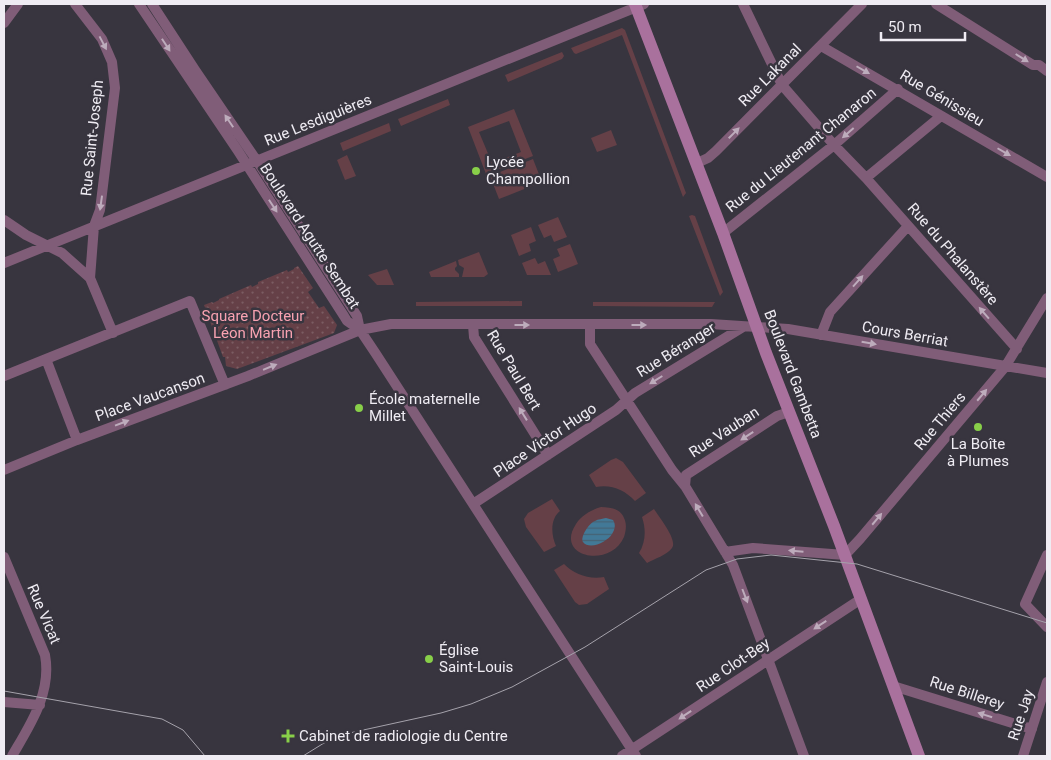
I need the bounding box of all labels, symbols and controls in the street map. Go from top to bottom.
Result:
scale bar [881,10,965,42]
text: 50 m [888,18,922,36]
one-way arrow [99,36,107,51]
one-way arrow [161,38,171,51]
street label: Rue Lakanal [735,40,805,110]
one-way arrow [1016,53,1029,62]
one-way arrow [857,65,870,74]
street label: Rue Génissieu [897,66,987,130]
street label: Rue Saint-Joseph [77,79,107,197]
street label: Rue du Lieutenant Chanaron [722,84,880,216]
street label: Rue Lesdiguières [262,90,374,150]
one-way arrow [224,114,234,128]
one-way arrow [728,127,740,139]
one-way arrow [842,127,854,139]
one-way arrow [997,147,1010,156]
place label: Lycée Champollion [486,153,570,188]
street label: Boulevard Agutte Sembat [256,160,364,312]
marker: Lycée Champollion [470,165,482,177]
one-way arrow [96,195,104,211]
street label: Rue du Phalanstère [904,199,1002,309]
one-way arrow [268,200,277,213]
one-way arrow [852,276,864,288]
one-way arrow [979,306,990,319]
park label: Square Docteur Léon Martin [202,307,304,342]
street label: Boulevard Gambetta [760,307,826,441]
street label: Cours Berriat [860,318,950,350]
street label: Rue Béranger [633,319,719,381]
one-way arrow [514,321,530,329]
one-way arrow [631,321,647,329]
street label: Rue Paul Bert [483,327,545,413]
one-way arrow [861,340,877,348]
one-way arrow [263,363,277,371]
street label: Place Vaucanson [93,369,207,425]
one-way arrow [650,375,663,385]
street label: Rue Thiers [910,388,970,454]
one-way arrow [976,389,987,401]
place label: École maternelle Millet [369,390,480,425]
street label: Place Victor Hugo [490,399,600,481]
marker: École maternelle Millet [353,402,365,414]
street label: Rue Vauban [686,403,762,461]
one-way arrow [518,407,527,420]
one-way arrow [115,419,130,426]
marker: La Boîte à Plumes [972,421,984,433]
one-way arrow [740,431,753,440]
place label: La Boîte à Plumes [947,435,1009,470]
one-way arrow [695,504,704,517]
one-way arrow [872,513,883,526]
one-way arrow [788,547,804,555]
street label: Rue Vicat [23,581,65,647]
one-way arrow [741,589,749,604]
one-way arrow [813,620,827,630]
street label: Rue Clot-Bey [693,634,773,696]
place label: Église Saint-Louis [439,641,513,676]
marker: Église Saint-Louis [423,653,435,665]
street label: Rue Billerey [927,672,1007,714]
street label: Rue Jay [1004,687,1038,743]
one-way arrow [678,710,691,720]
one-way arrow [977,710,992,718]
place label: Cabinet de radiologie du Centre [299,727,508,745]
marker: Cabinet de radiologie du Centre [281,729,295,743]

